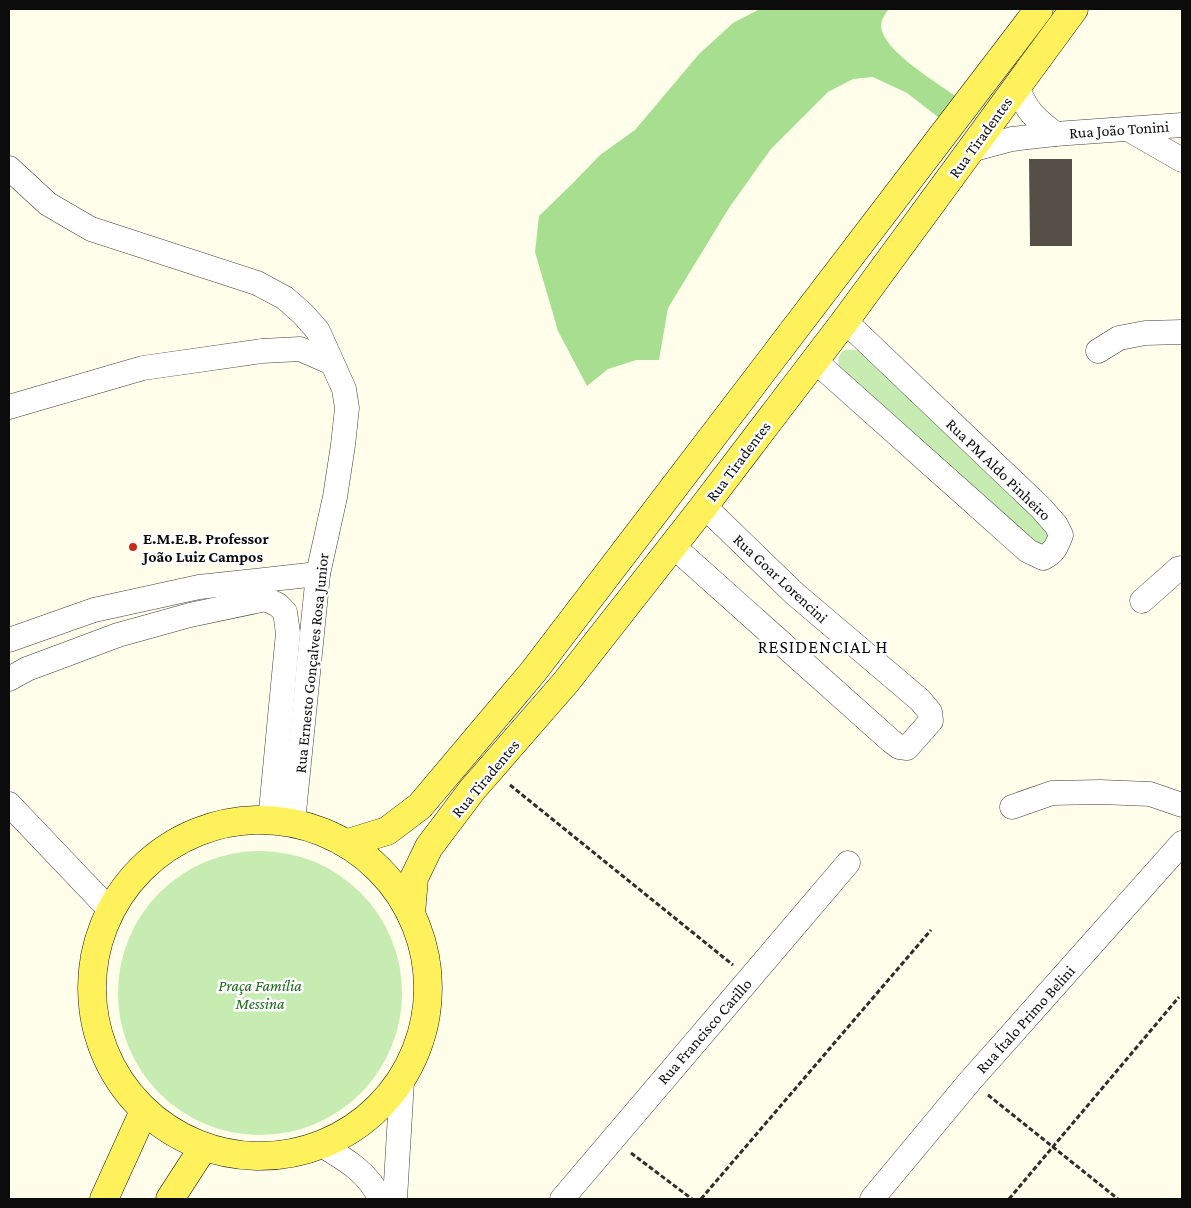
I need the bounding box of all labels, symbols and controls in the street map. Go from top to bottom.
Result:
street label: Rua Tiradentes [945,94,1015,181]
street label: Rua João Tonini [1068,118,1170,142]
street label: Rua PM Aldo Pinheiro [943,415,1054,524]
street label: Rua Tiradentes [703,418,774,505]
place label: E.M.E.B. Professor João Luiz Campos [141,530,269,565]
street label: Rua Goar Lorencini [730,530,831,626]
marker: E.M.E.B. Professor João Luiz Campos [127,541,139,553]
street label: Rua Ernesto Gonçalves Rosa Junior [291,552,333,774]
district label: RESIDENCIAL H [758,637,888,657]
street label: Rua Tiradentes [448,736,523,820]
street label: Rua Ítalo Primo Belini [973,962,1078,1077]
street label: Rua Francisco Carillo [654,975,755,1088]
park label: Praça Família Messina [218,977,302,1012]

